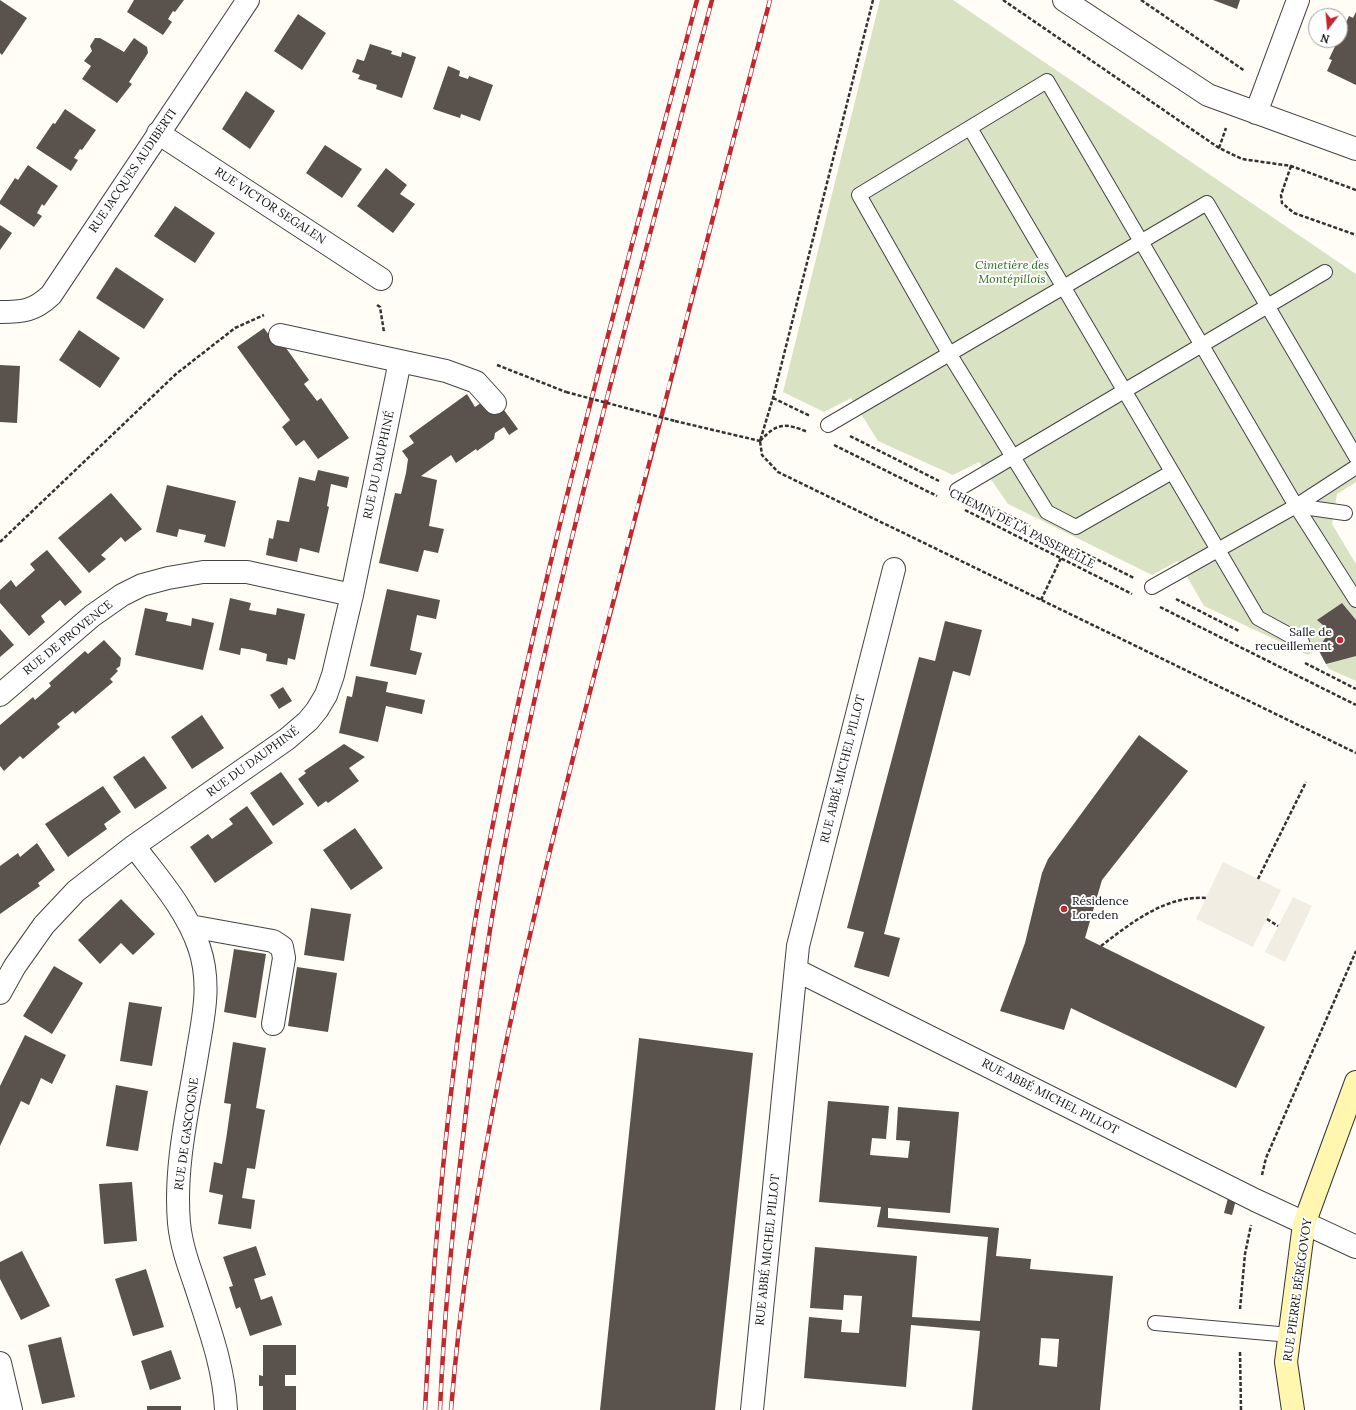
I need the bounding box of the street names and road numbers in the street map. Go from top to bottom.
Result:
street label: RUE JACQUES AUDIBERTI [86,106,180,236]
street label: RUE VICTOR SEGALEN [212,165,328,247]
street label: RUE DU DAUPHINÉ [360,409,398,521]
street label: CHEMIN DE LA PASSERELLE [947,486,1097,572]
street label: RUE DE PROVENCE [20,598,116,678]
street label: RUE ABBÉ MICHEL PILLOT [818,693,868,845]
street label: RUE DU DAUPHINÉ [204,724,302,800]
street label: RUE ABBÉ MICHEL PILLOT [979,1056,1121,1138]
street label: RUE DE GASCOGNE [172,1077,202,1191]
street label: RUE ABBÉ MICHEL PILLOT [753,1174,783,1326]
street label: RUE PIERRE BÉRÉGOVOY [1281,1218,1315,1362]

